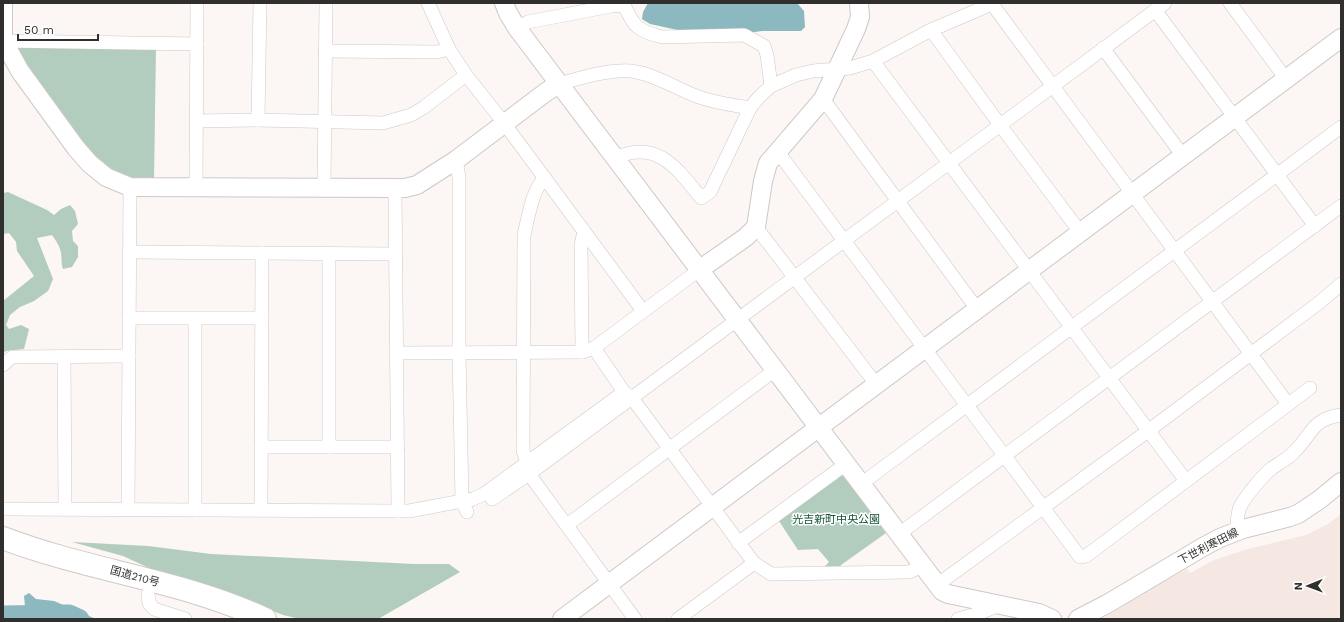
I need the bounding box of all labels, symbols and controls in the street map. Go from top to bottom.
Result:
scale bar [18,16,98,42]
text: 50 m [24,23,54,37]
park label: 光吉新町中央公園 [792,513,880,526]
street label: 下世利寒田線 [1176,526,1241,567]
street label: 国道210号 [109,564,161,589]
north arrow [1288,566,1328,606]
text: N [1292,582,1305,590]

